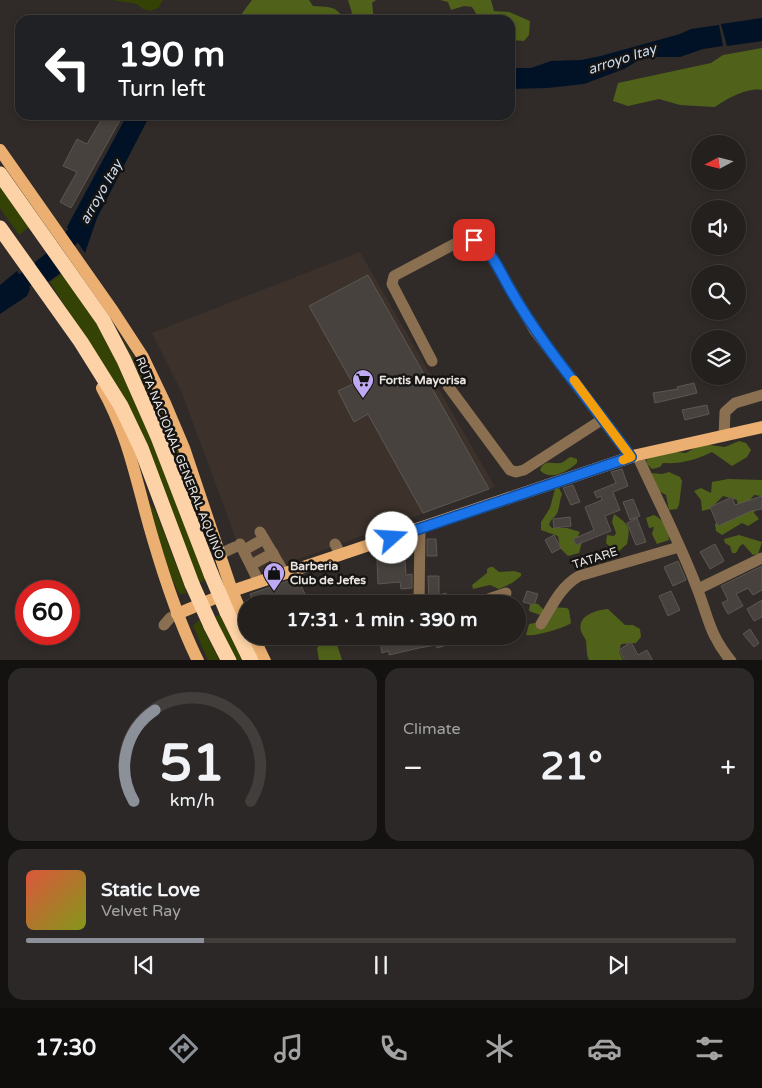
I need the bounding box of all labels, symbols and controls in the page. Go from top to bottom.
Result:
text: 190 m [118,34,225,76]
icon: left [35,35,100,100]
water label: arroyo Itay [586,40,660,78]
text: Turn left [118,76,206,102]
north arrow [691,135,746,190]
map controls [691,135,746,385]
water label: arroyo Itay [76,156,127,227]
button: sound [691,200,746,255]
pin [453,219,495,261]
icon: arrive [460,226,488,254]
button: search [691,265,746,320]
button: layers [691,330,746,385]
street label: RUTA NACIONAL GENERAL AQUINO [133,355,227,561]
supermarket icon: Fortis Mayorisa [351,368,375,399]
place label: Fortis Mayorisa [379,373,466,388]
position arrow [365,511,417,563]
street label: TATARE [571,544,620,572]
place label: Barberia Club de Jefes [290,559,366,587]
shop icon: Barberia Club de Jefes [262,561,286,592]
speed limit sign: 60 [15,580,80,645]
text: 17:31 · 1 min · 390 m [286,609,478,631]
text: Climate [403,719,461,739]
text: 51 [160,732,225,795]
text: 21° [541,744,603,790]
text: − [403,751,423,785]
text: + [720,751,736,785]
text: km/h [170,790,215,811]
text: Static Love [101,879,200,901]
text: Velvet Ray [101,901,181,921]
icon: previous [130,951,158,979]
icon: pause [367,951,395,979]
icon: next [604,951,632,979]
icon: directions [166,1031,201,1066]
icon: music [271,1031,306,1066]
icon: phone [376,1031,411,1066]
icon: climate [482,1031,517,1066]
icon: car [587,1031,622,1066]
icon: filters [692,1031,727,1066]
text: 17:30 [35,1035,96,1061]

